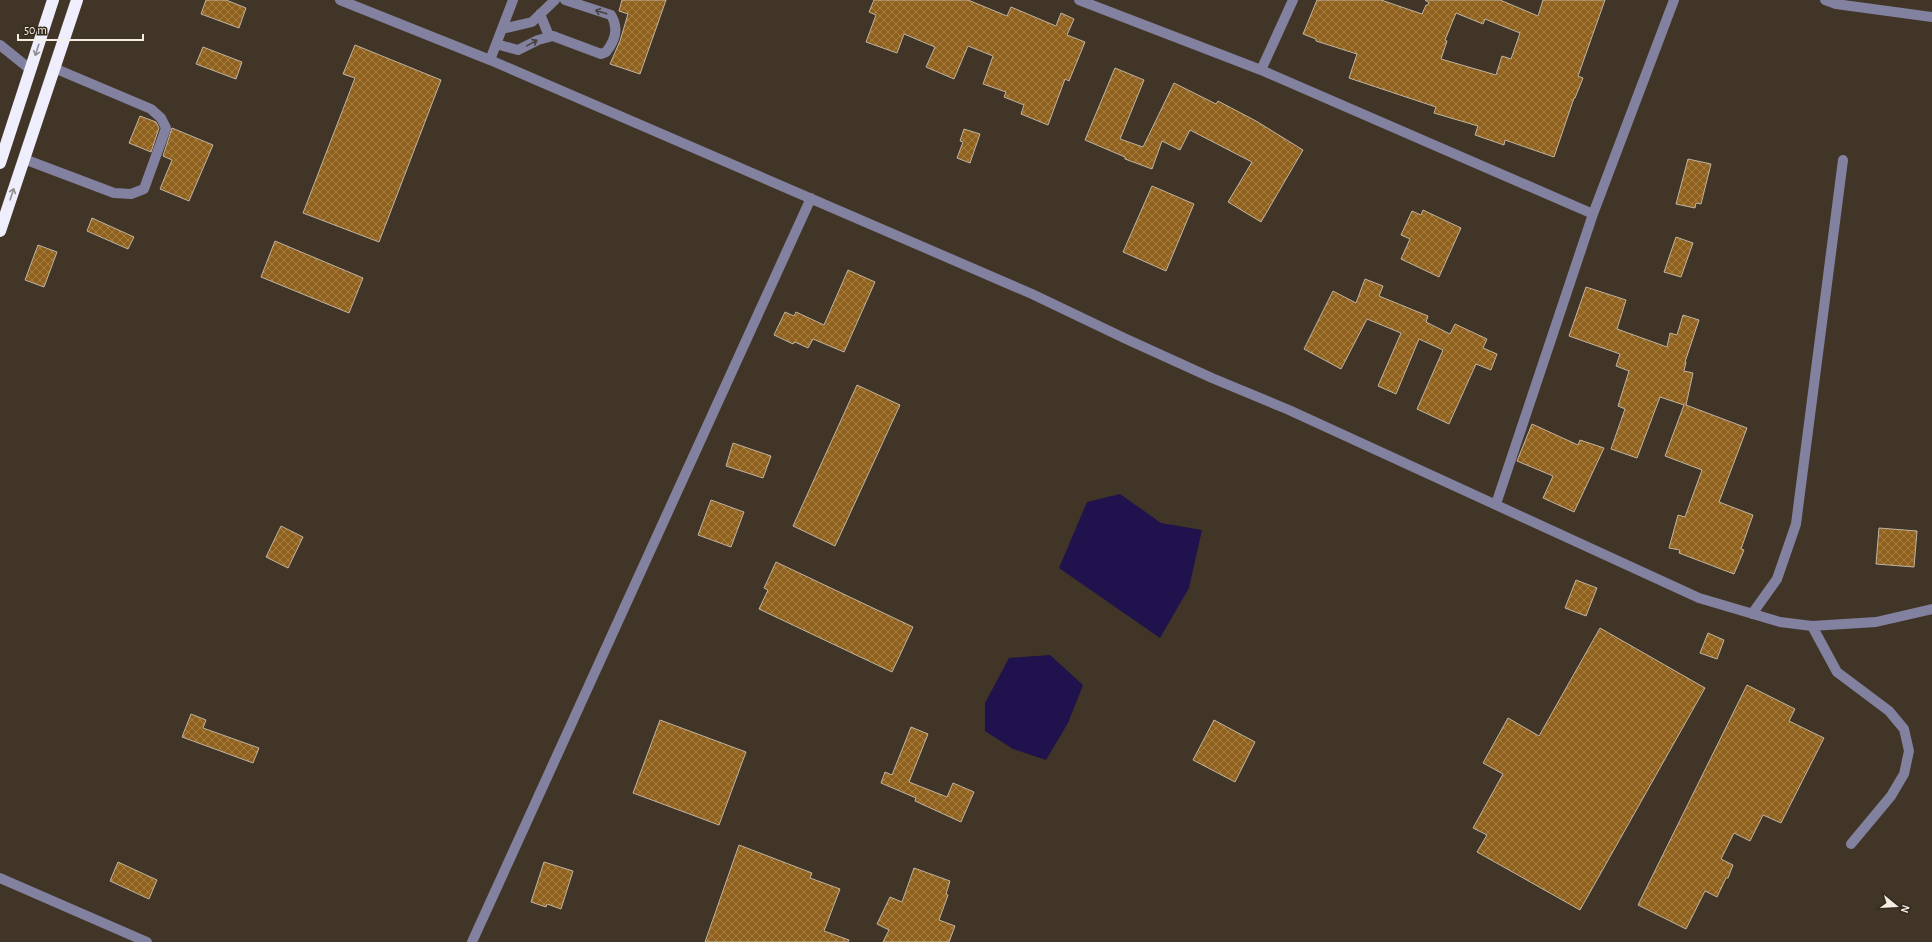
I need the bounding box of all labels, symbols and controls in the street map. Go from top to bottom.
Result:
one-way arrow [595,8,608,15]
scale bar [18,16,143,42]
text: 50 m [24,24,47,36]
one-way arrow [526,39,538,47]
one-way arrow [33,44,40,57]
one-way arrow [9,188,16,201]
north arrow [1876,886,1916,926]
text: N [1899,904,1911,914]

